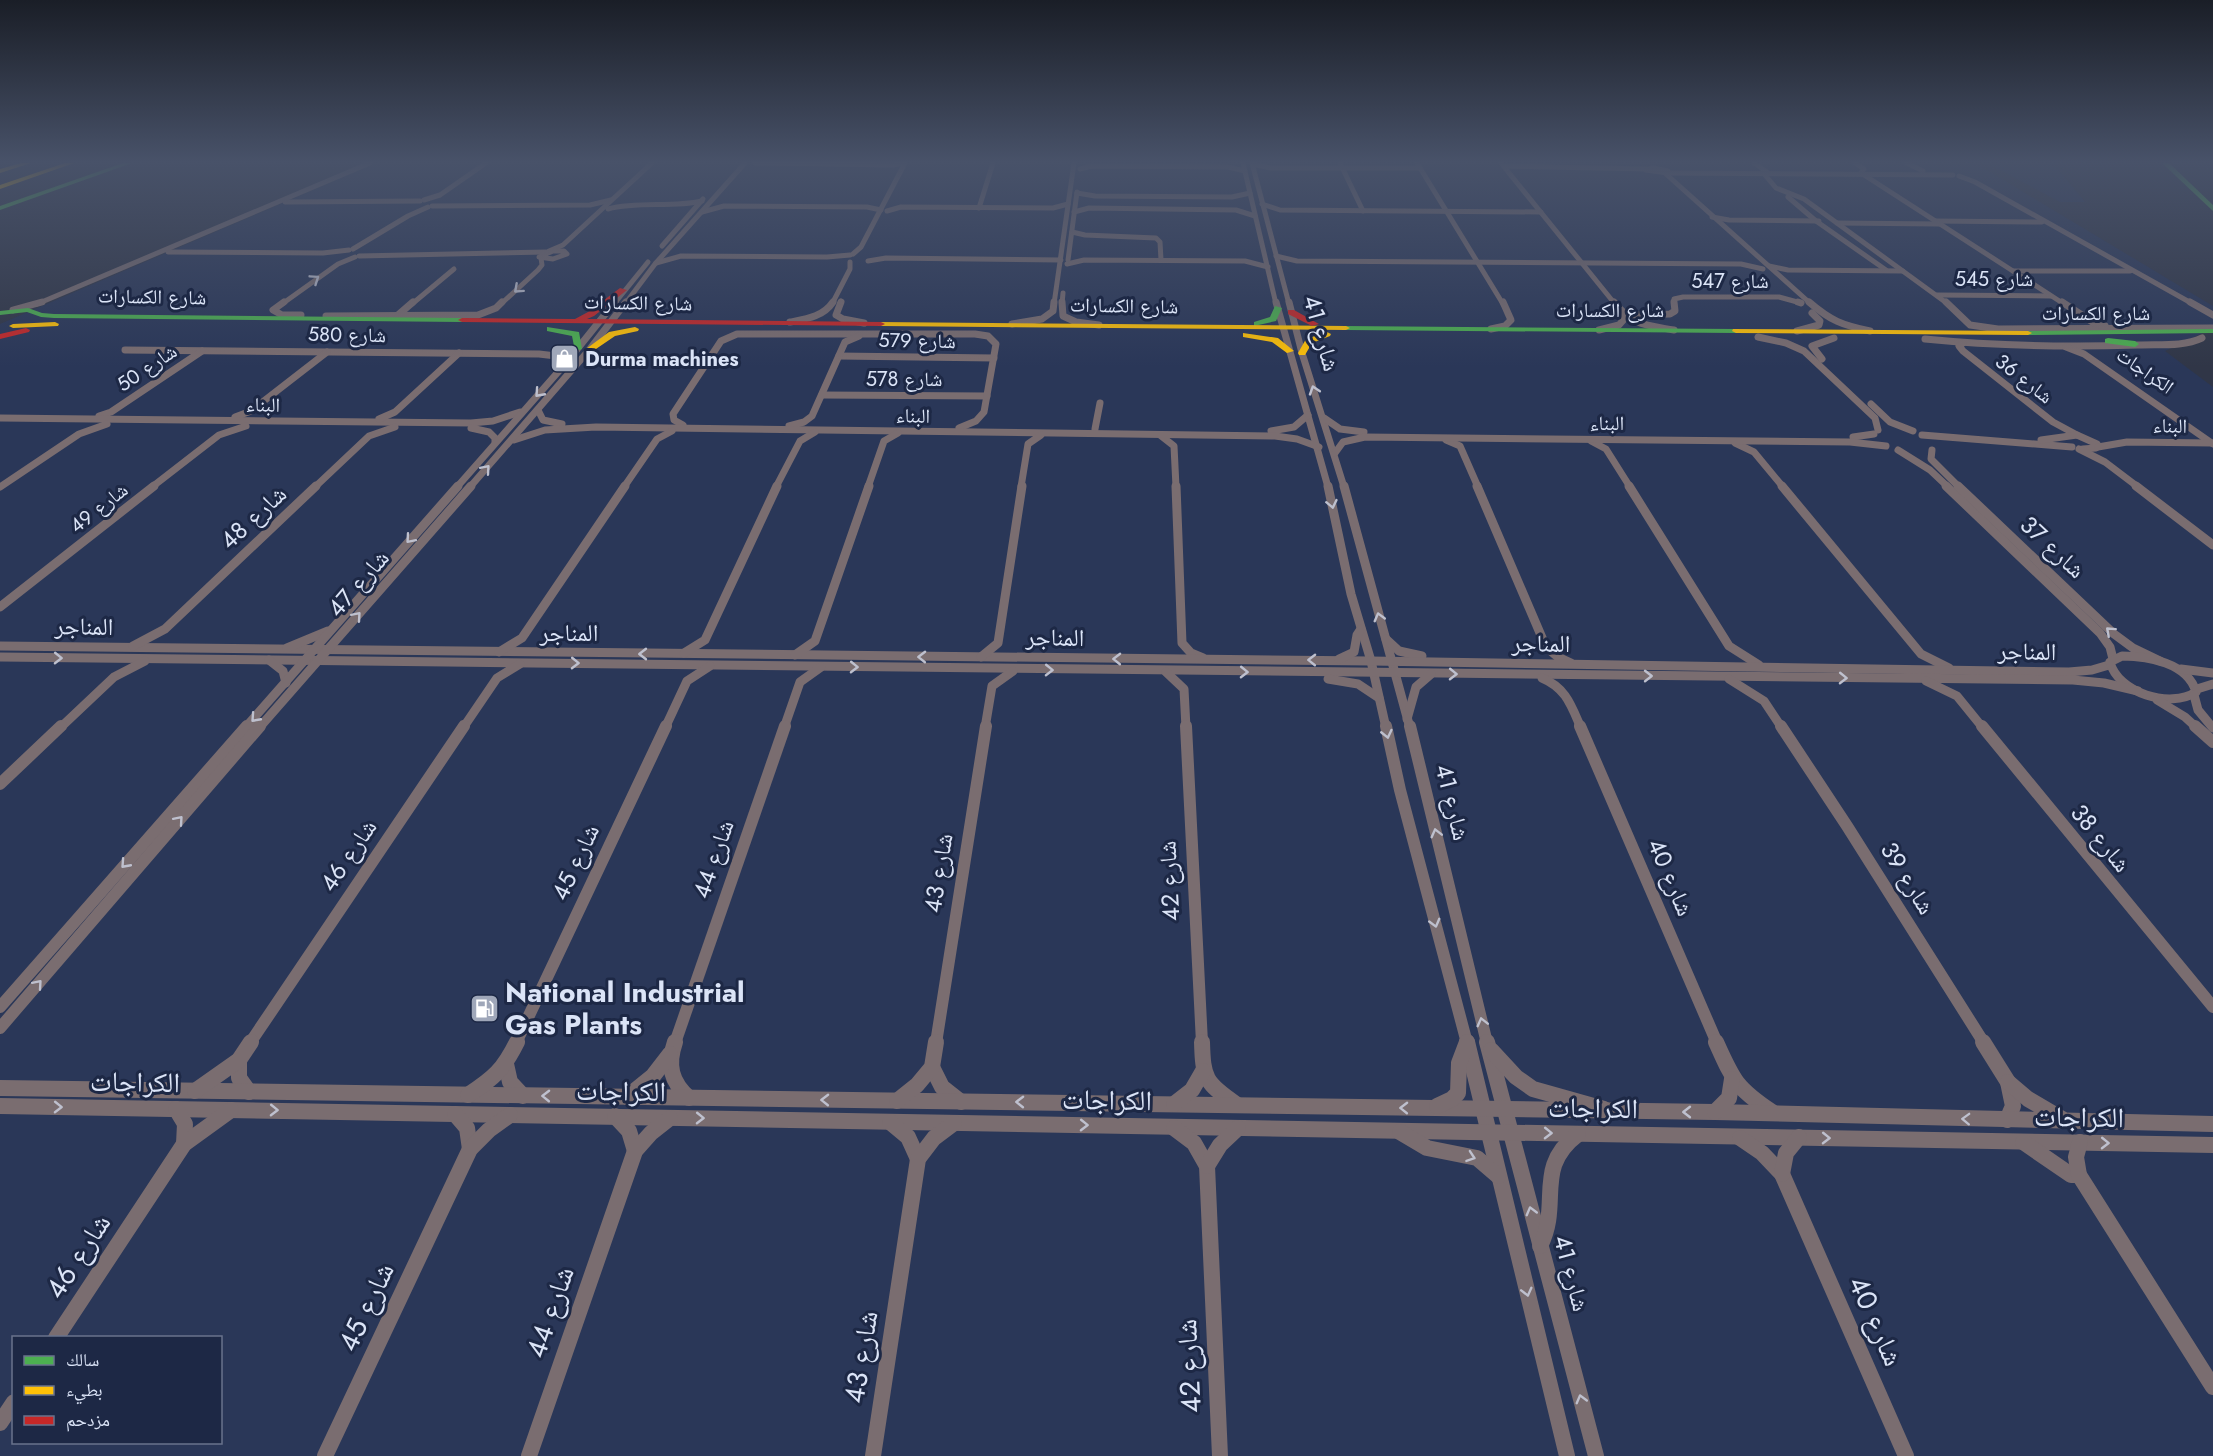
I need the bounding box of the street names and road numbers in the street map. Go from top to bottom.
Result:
street label: شارع 545 [1955,265,2033,294]
street label: شارع 547 [1691,267,1769,296]
street label: شارع الكسارات [98,282,206,312]
street label: شارع الكسارات [584,288,692,318]
street label: شارع الكسارات [1070,291,1178,321]
street label: شارع 41 [1294,291,1350,375]
street label: شارع الكسارات [1556,296,1664,325]
street label: شارع الكسارات [2042,299,2150,328]
street label: شارع 580 [308,320,386,350]
street label: شارع 579 [878,326,956,356]
street label: شارع 50 [111,337,183,399]
street label: الكراجات [2110,341,2180,401]
street label: شارع 36 [1989,347,2059,411]
street label: شارع 578 [866,365,942,394]
street label: البناء [246,390,280,420]
street label: البناء [896,401,930,431]
street label: البناء [1590,409,1624,438]
street label: البناء [2153,411,2187,441]
street label: شارع 49 [64,476,134,540]
street label: شارع 48 [212,477,294,557]
street label: شارع 37 [2012,508,2094,586]
street label: شارع 47 [319,542,397,624]
street label: المناجر [53,608,114,644]
street label: المناجر [539,615,598,650]
street label: المناجر [1024,619,1085,655]
street label: المناجر [1510,625,1571,661]
street label: المناجر [1996,633,2057,669]
street label: شارع 41 [1427,760,1479,844]
street label: شارع 38 [2063,796,2139,880]
street label: شارع 46 [311,812,385,898]
street label: شارع 44 [683,815,743,903]
street label: شارع 45 [542,818,608,906]
street label: شارع 43 [914,831,962,915]
street label: شارع 40 [1639,833,1703,921]
street label: شارع 39 [1872,835,1944,921]
street label: شارع 42 [1149,840,1189,922]
street label: الكراجات [90,1061,180,1103]
street label: الكراجات [576,1070,666,1112]
street label: الكراجات [1062,1079,1152,1121]
street label: الكراجات [1548,1087,1638,1129]
street label: الكراجات [2034,1096,2124,1138]
street label: شارع 46 [35,1205,121,1307]
street label: شارع 41 [1545,1231,1599,1315]
street label: شارع 45 [328,1256,404,1358]
street label: شارع 44 [515,1261,585,1363]
street label: شارع 40 [1838,1269,1914,1373]
street label: شارع 43 [833,1308,889,1406]
street label: شارع 42 [1166,1318,1212,1414]

